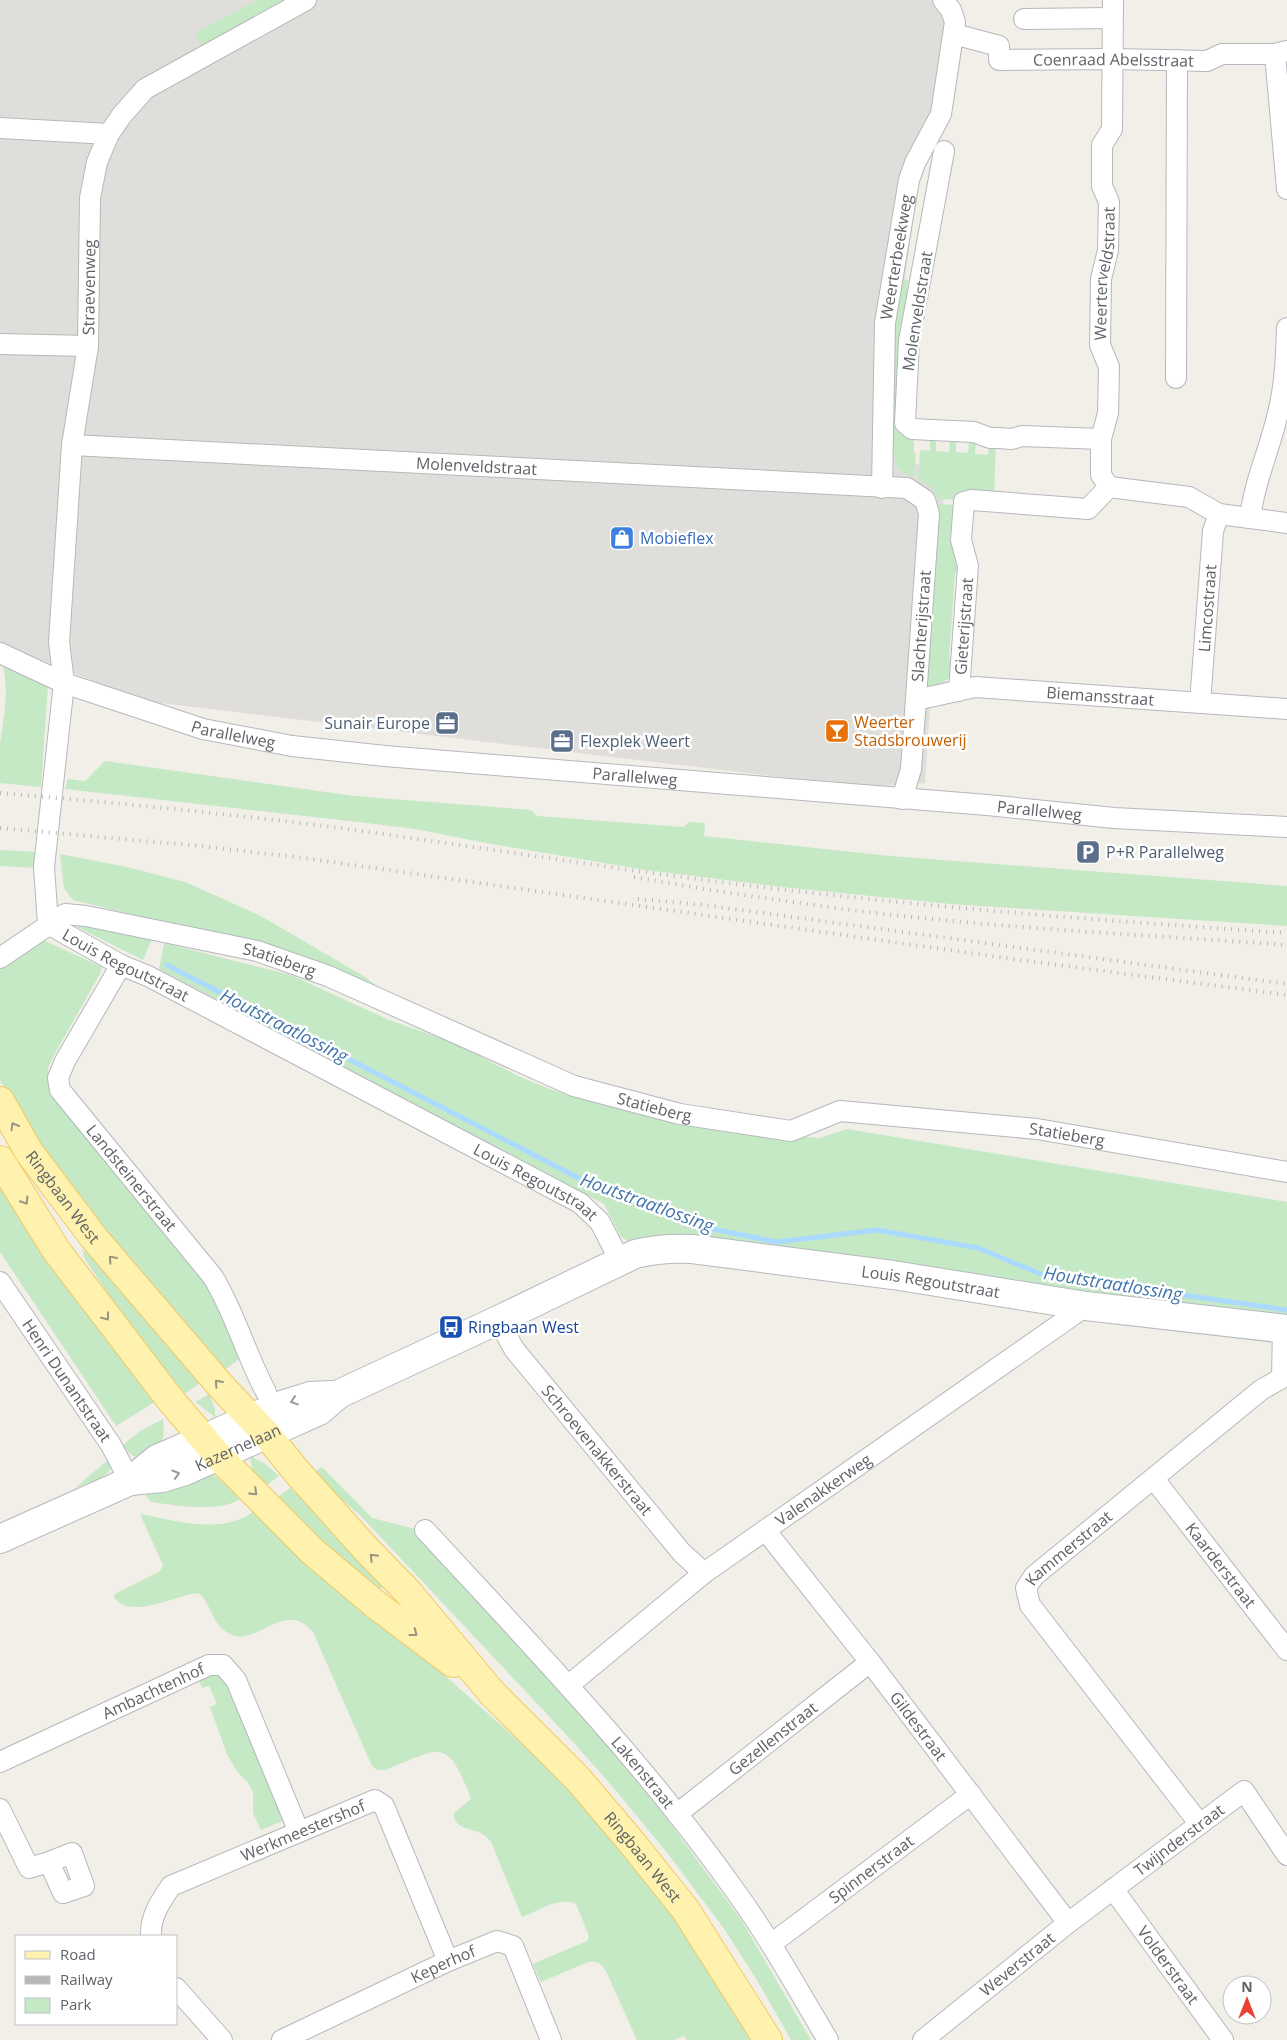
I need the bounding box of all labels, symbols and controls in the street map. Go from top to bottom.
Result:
street label: Coenraad Abelsstraat [1033,48,1194,72]
street label: Weerterbeekweg [875,192,917,321]
street label: Weerterveldstraat [1089,206,1120,341]
street label: Straevenweg [77,239,100,335]
street label: Molenveldstraat [897,249,937,372]
street label: Molenveldstraat [415,452,538,480]
shop icon: Mobieflex [609,525,635,551]
place label: Mobieflex [640,527,714,549]
street label: Limcostraat [1193,563,1221,653]
street label: Slachterijstraat [906,569,936,683]
street label: Gieterijstraat [949,577,978,676]
street label: Biemansstraat [1046,681,1155,711]
office icon: Sunair Europe [434,710,460,736]
place label: Weerter Stadsbrouwerij [854,711,967,751]
place label: Sunair Europe [324,712,430,734]
street label: Parallelweg [188,715,278,754]
bar icon: Weerter Stadsbrouwerij [824,718,850,744]
office icon: Flexplek Weert [549,728,575,754]
place label: Flexplek Weert [580,730,690,752]
street label: Parallelweg [592,762,679,791]
street label: Parallelweg [996,795,1083,826]
parking icon: P+R Parallelweg [1075,839,1101,865]
place label: P+R Parallelweg [1106,841,1224,863]
street label: Louis Regoutstraat [58,923,193,1007]
street label: Statieberg [241,937,319,982]
water label: Houtstraatlossing [217,983,353,1068]
street label: Statieberg [615,1087,693,1127]
street label: Statieberg [1028,1117,1107,1152]
street label: Landsteinerstraat [81,1120,182,1236]
one-way arrow [11,1123,21,1132]
street label: Louis Regoutstraat [470,1138,603,1226]
street label: Ringbaan West [21,1146,105,1248]
water label: Houtstraatlossing [577,1167,718,1238]
one-way arrow [19,1196,28,1205]
one-way arrow [109,1256,118,1265]
street label: Louis Regoutstraat [860,1260,1002,1303]
water label: Houtstraatlossing [1042,1260,1185,1306]
one-way arrow [101,1311,109,1320]
bus stop icon: Ringbaan West [438,1314,464,1340]
street label: Henri Dunantstraat [17,1315,117,1446]
place label: Ringbaan West [468,1316,579,1338]
one-way arrow [215,1379,224,1388]
street label: Schroevenakkerstraat [537,1380,658,1520]
one-way arrow [290,1396,299,1406]
street label: Kazernelaan [191,1419,284,1476]
street label: Valenakkerweg [771,1448,876,1531]
one-way arrow [171,1470,179,1480]
one-way arrow [248,1486,257,1495]
street label: Kammerstraat [1020,1505,1117,1590]
street label: Kaarderstraat [1181,1518,1261,1613]
one-way arrow [370,1553,379,1562]
one-way arrow [408,1628,417,1636]
street label: Ambachtenhof [99,1657,209,1724]
street label: Gildestraat [885,1687,952,1765]
street label: Gezellenstraat [724,1696,822,1780]
street label: Lakenstraat [607,1731,680,1813]
street label: Werkmeestershof [237,1794,370,1866]
street label: Twijnderstraat [1129,1798,1229,1881]
street label: Ringbaan West [599,1807,686,1907]
street label: Spinnerstraat [824,1830,918,1908]
street label: Volderstraat [1132,1921,1204,2009]
street label: Weverstraat [975,1927,1060,2001]
legend [15,1935,178,2025]
street label: Keperhof [407,1939,480,1988]
text: Road [60,1944,96,1964]
text: Railway [60,1969,113,1989]
north arrow [1222,1975,1272,2025]
text: N [1241,1977,1253,1996]
text: Park [60,1994,91,2014]

